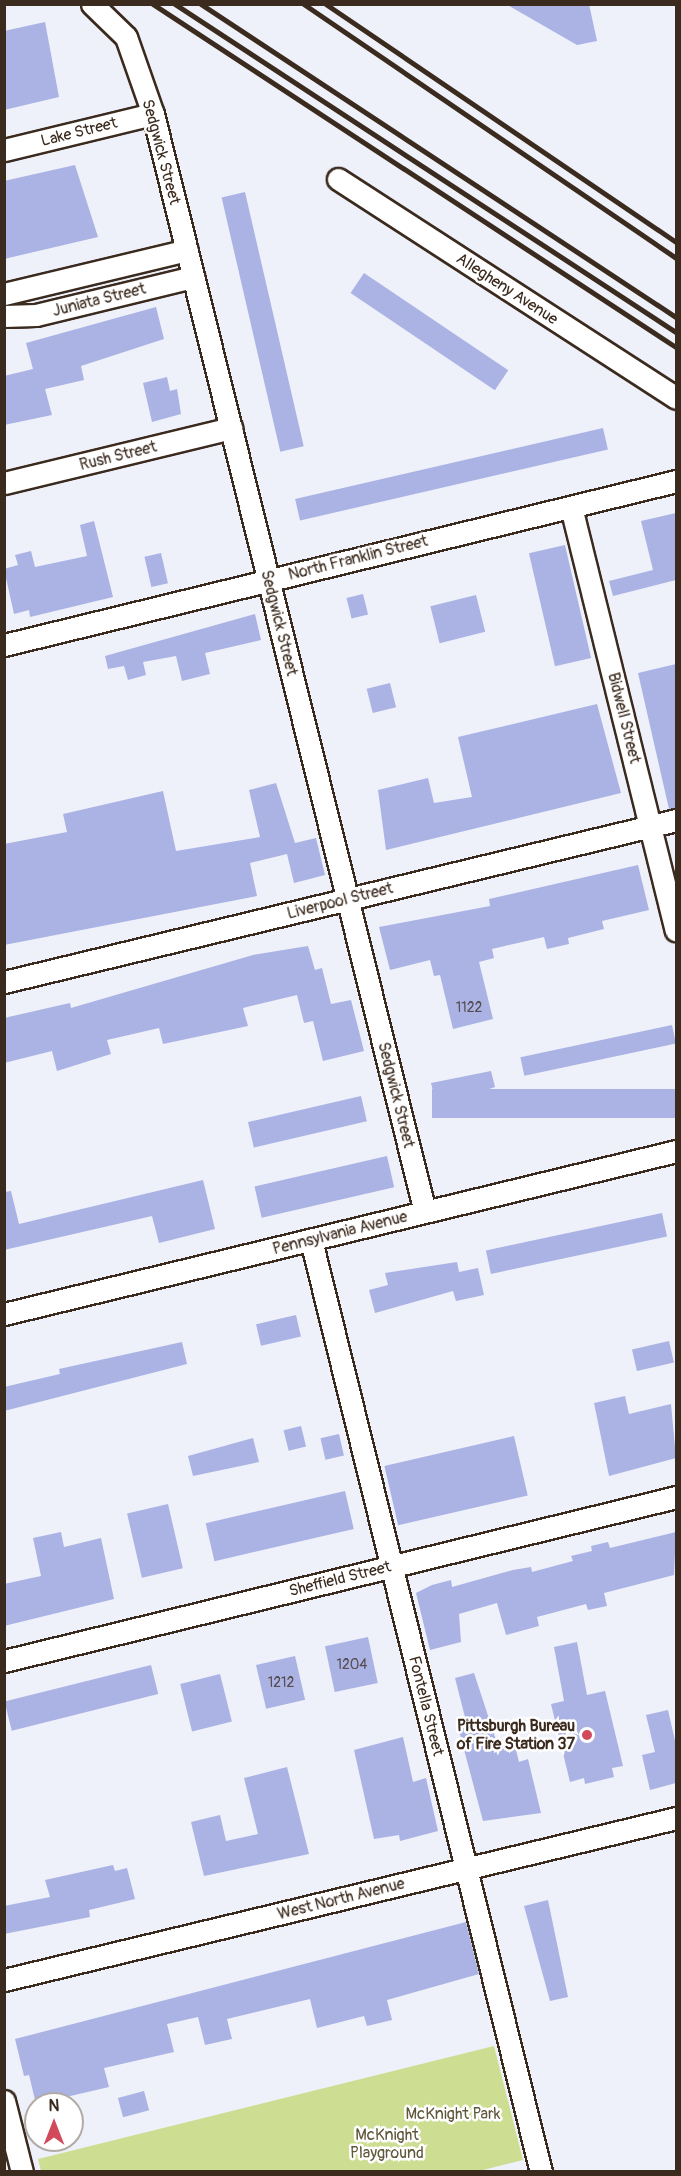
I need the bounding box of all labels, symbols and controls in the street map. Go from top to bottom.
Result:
street label: Sedgwick Street [138,97,184,207]
street label: Lake Street [39,113,119,151]
street label: Allegheny Avenue [453,249,561,329]
street label: Juniata Street [50,279,148,321]
street label: Rush Street [77,437,159,475]
street label: North Franklin Street [286,531,430,585]
street label: Sedgwick Street [257,568,301,678]
street label: Bidwell Street [603,671,645,765]
street label: Liverpool Street [285,879,395,923]
house number: 1122 [456,1000,482,1016]
street label: Sedgwick Street [374,1040,418,1150]
street label: Pennsylvania Avenue [271,1207,409,1259]
street label: Sheffield Street [287,1557,393,1601]
street label: Fontella Street [404,1654,448,1758]
house number: 1204 [337,1657,367,1673]
house number: 1212 [268,1675,294,1691]
place label: Pittsburgh Bureau of Fire Station 37 [457,1716,575,1754]
marker: Pittsburgh Bureau of Fire Station 37 [580,1728,594,1742]
street label: West North Avenue [275,1874,407,1924]
north arrow [24,2092,84,2152]
text: N [49,2096,59,2116]
park label: McKnight Park [406,2104,500,2124]
park label: McKnight Playground [350,2125,424,2163]

